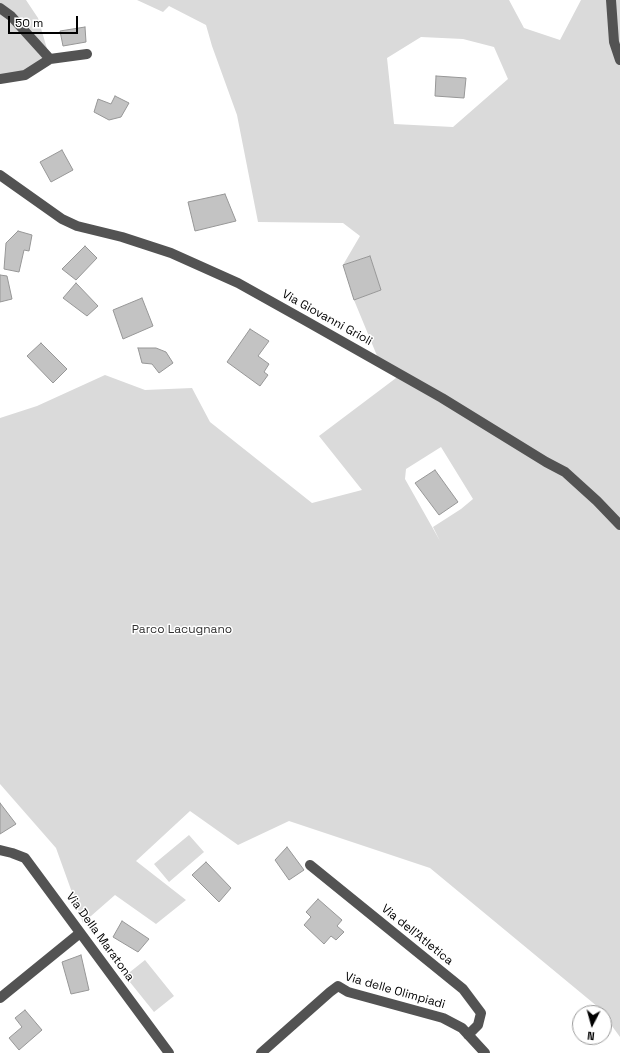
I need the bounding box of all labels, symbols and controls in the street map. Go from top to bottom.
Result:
scale bar [10,8,80,34]
text: 50 m [15,15,43,31]
street label: Via Giovanni Grioli [279,287,375,349]
park label: Parco Lacugnano [132,623,232,637]
street label: Via Della Maratona [63,890,137,984]
street label: Via dell'Atletica [378,902,456,968]
street label: Via delle Olimpiadi [343,970,447,1012]
north arrow [572,1005,612,1045]
text: N [586,1029,595,1043]

